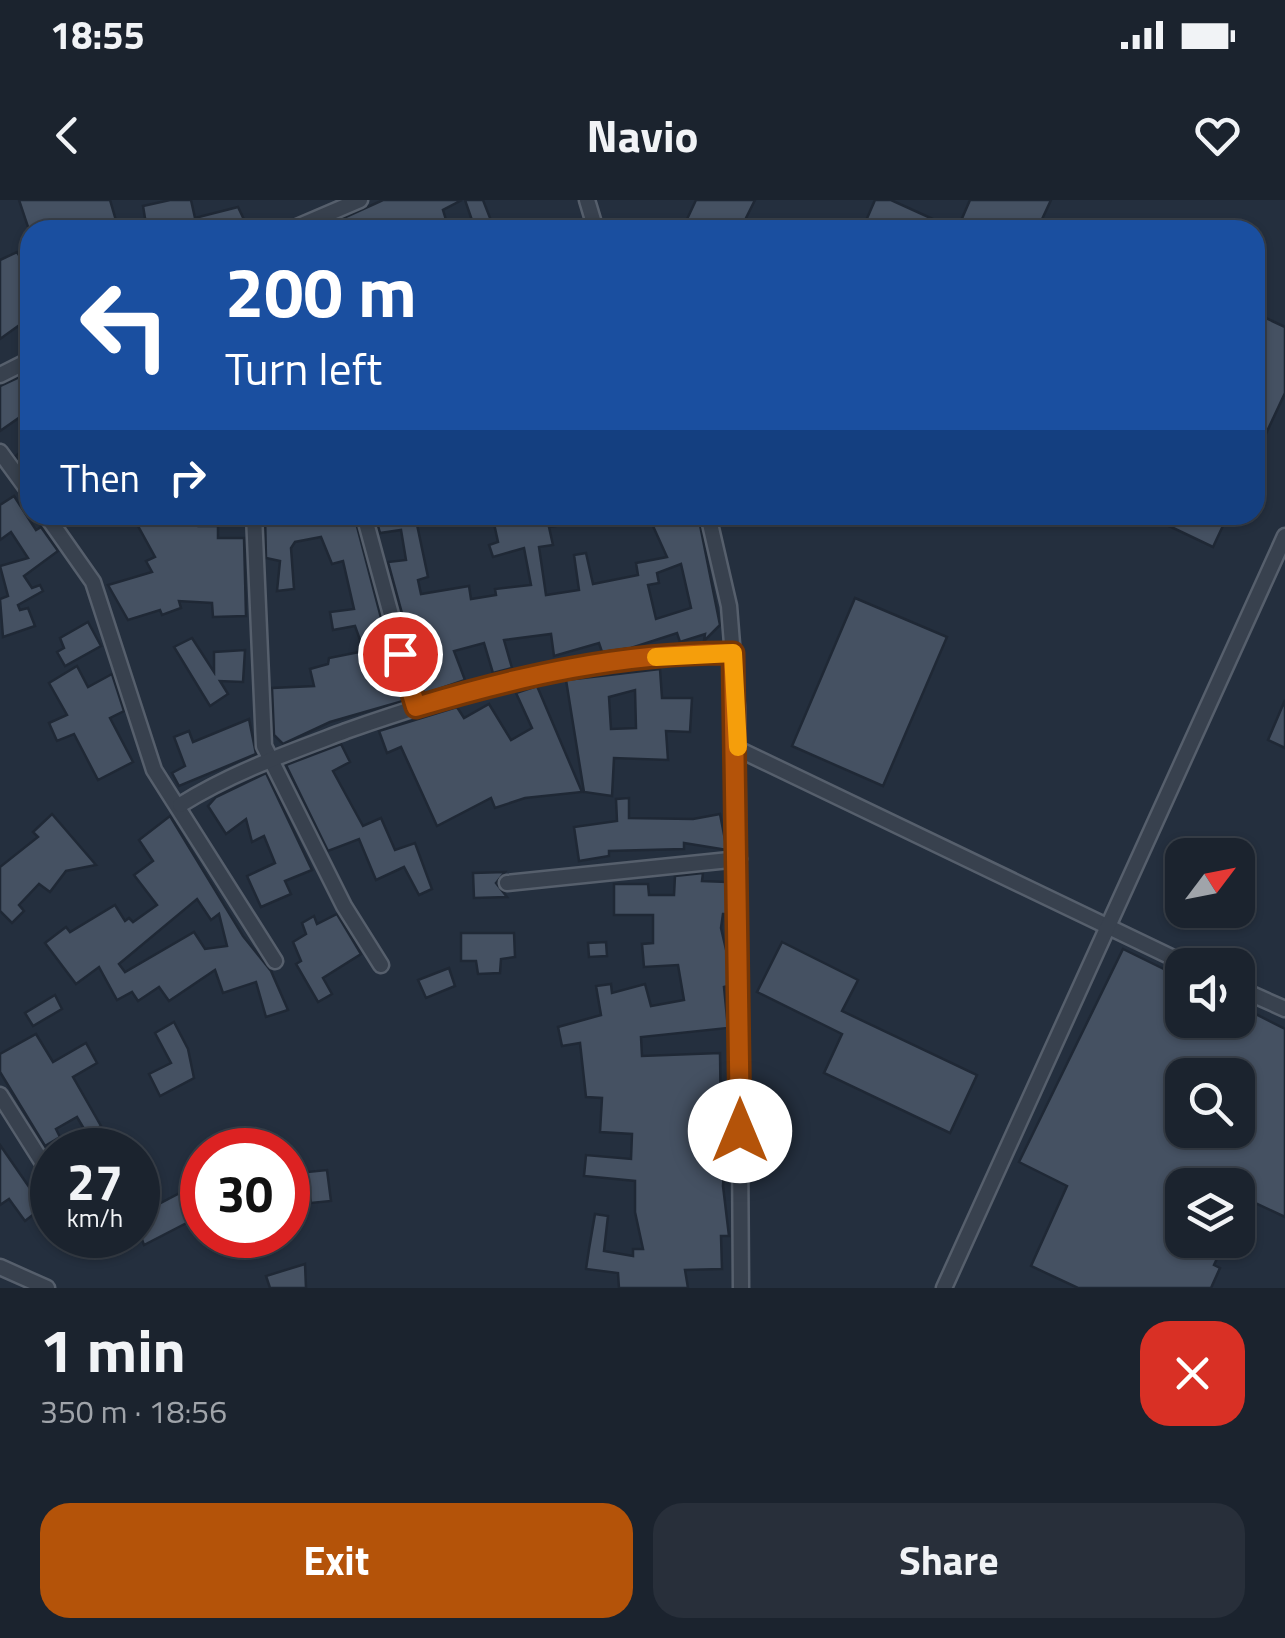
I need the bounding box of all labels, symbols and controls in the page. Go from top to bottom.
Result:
text: 18:55 [50,6,145,64]
text: Navio [587,101,698,169]
icon: back [40,108,95,163]
icon: heart [1190,108,1245,163]
text: 200 m [225,238,417,344]
icon: left [60,260,190,390]
text: Turn left [225,334,382,402]
text: Then [60,449,140,507]
icon: right [160,450,215,505]
pin [358,612,443,697]
icon: arrive [373,627,428,682]
north arrow [1165,838,1255,928]
map controls [1165,838,1255,1258]
button: sound [1165,948,1255,1038]
button: search [1165,1058,1255,1148]
position arrow [688,1079,792,1183]
speed limit sign: 30 [180,1128,310,1258]
text: 27 [67,1143,123,1219]
button: layers [1165,1168,1255,1258]
text: km/h [67,1199,123,1237]
text: 1 min [40,1304,186,1395]
button: close [1140,1321,1245,1426]
text: 350 m · 18:56 [40,1387,227,1435]
button: Exit [40,1503,633,1618]
button: Share [653,1503,1245,1618]

